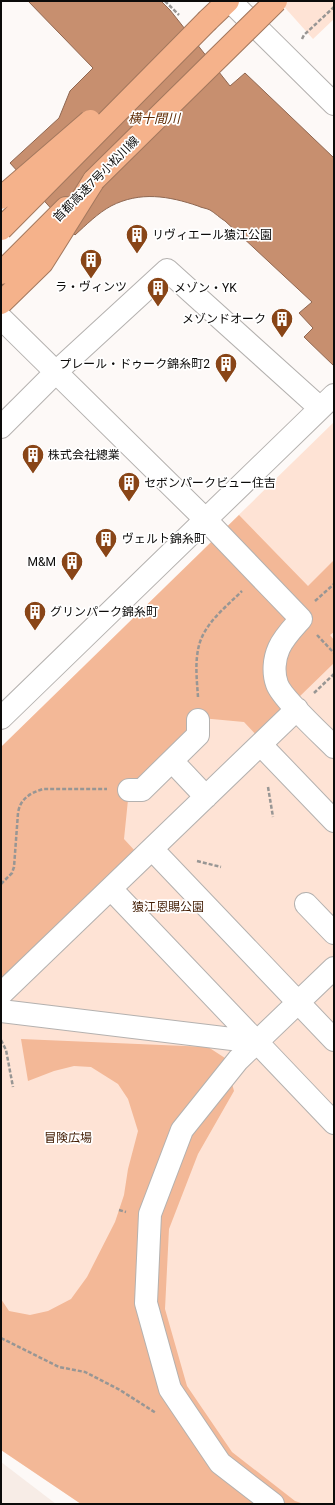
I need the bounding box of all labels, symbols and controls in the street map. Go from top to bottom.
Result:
water label: 横十間川 [128,111,182,126]
street label: 首都高速7号小松川線 [50,133,142,225]
building icon: リヴィエール猿江公園 [124,222,150,255]
place label: リヴィエール猿江公園 [152,228,272,242]
building icon: ラ・ヴィンツ [78,247,104,280]
building icon: メゾン・YK [145,275,171,308]
place label: ラ・ヴィンツ [55,280,127,294]
place label: メゾン・YK [174,281,237,295]
building icon: メゾンドオーク [269,306,295,339]
place label: メゾンドオーク [182,312,266,326]
building icon: プレール・ドゥーク錦糸町2 [213,351,239,384]
place label: プレール・ドゥーク錦糸町2 [59,357,210,371]
building icon: 株式会社總業 [20,442,46,475]
place label: 株式会社總業 [48,448,120,462]
building icon: セボンパークビュー住吉 [116,470,142,503]
place label: セボンパークビュー住吉 [144,476,276,490]
building icon: ヴェルト錦糸町 [93,526,119,559]
place label: ヴェルト錦糸町 [122,532,206,546]
building icon: M&M [59,549,85,582]
place label: M&M [28,555,56,569]
building icon: グリンパーク錦糸町 [22,599,48,632]
place label: グリンパーク錦糸町 [50,605,158,619]
park label: 猿江恩賜公園 [132,900,204,914]
park label: 冒険広場 [44,1131,92,1145]

